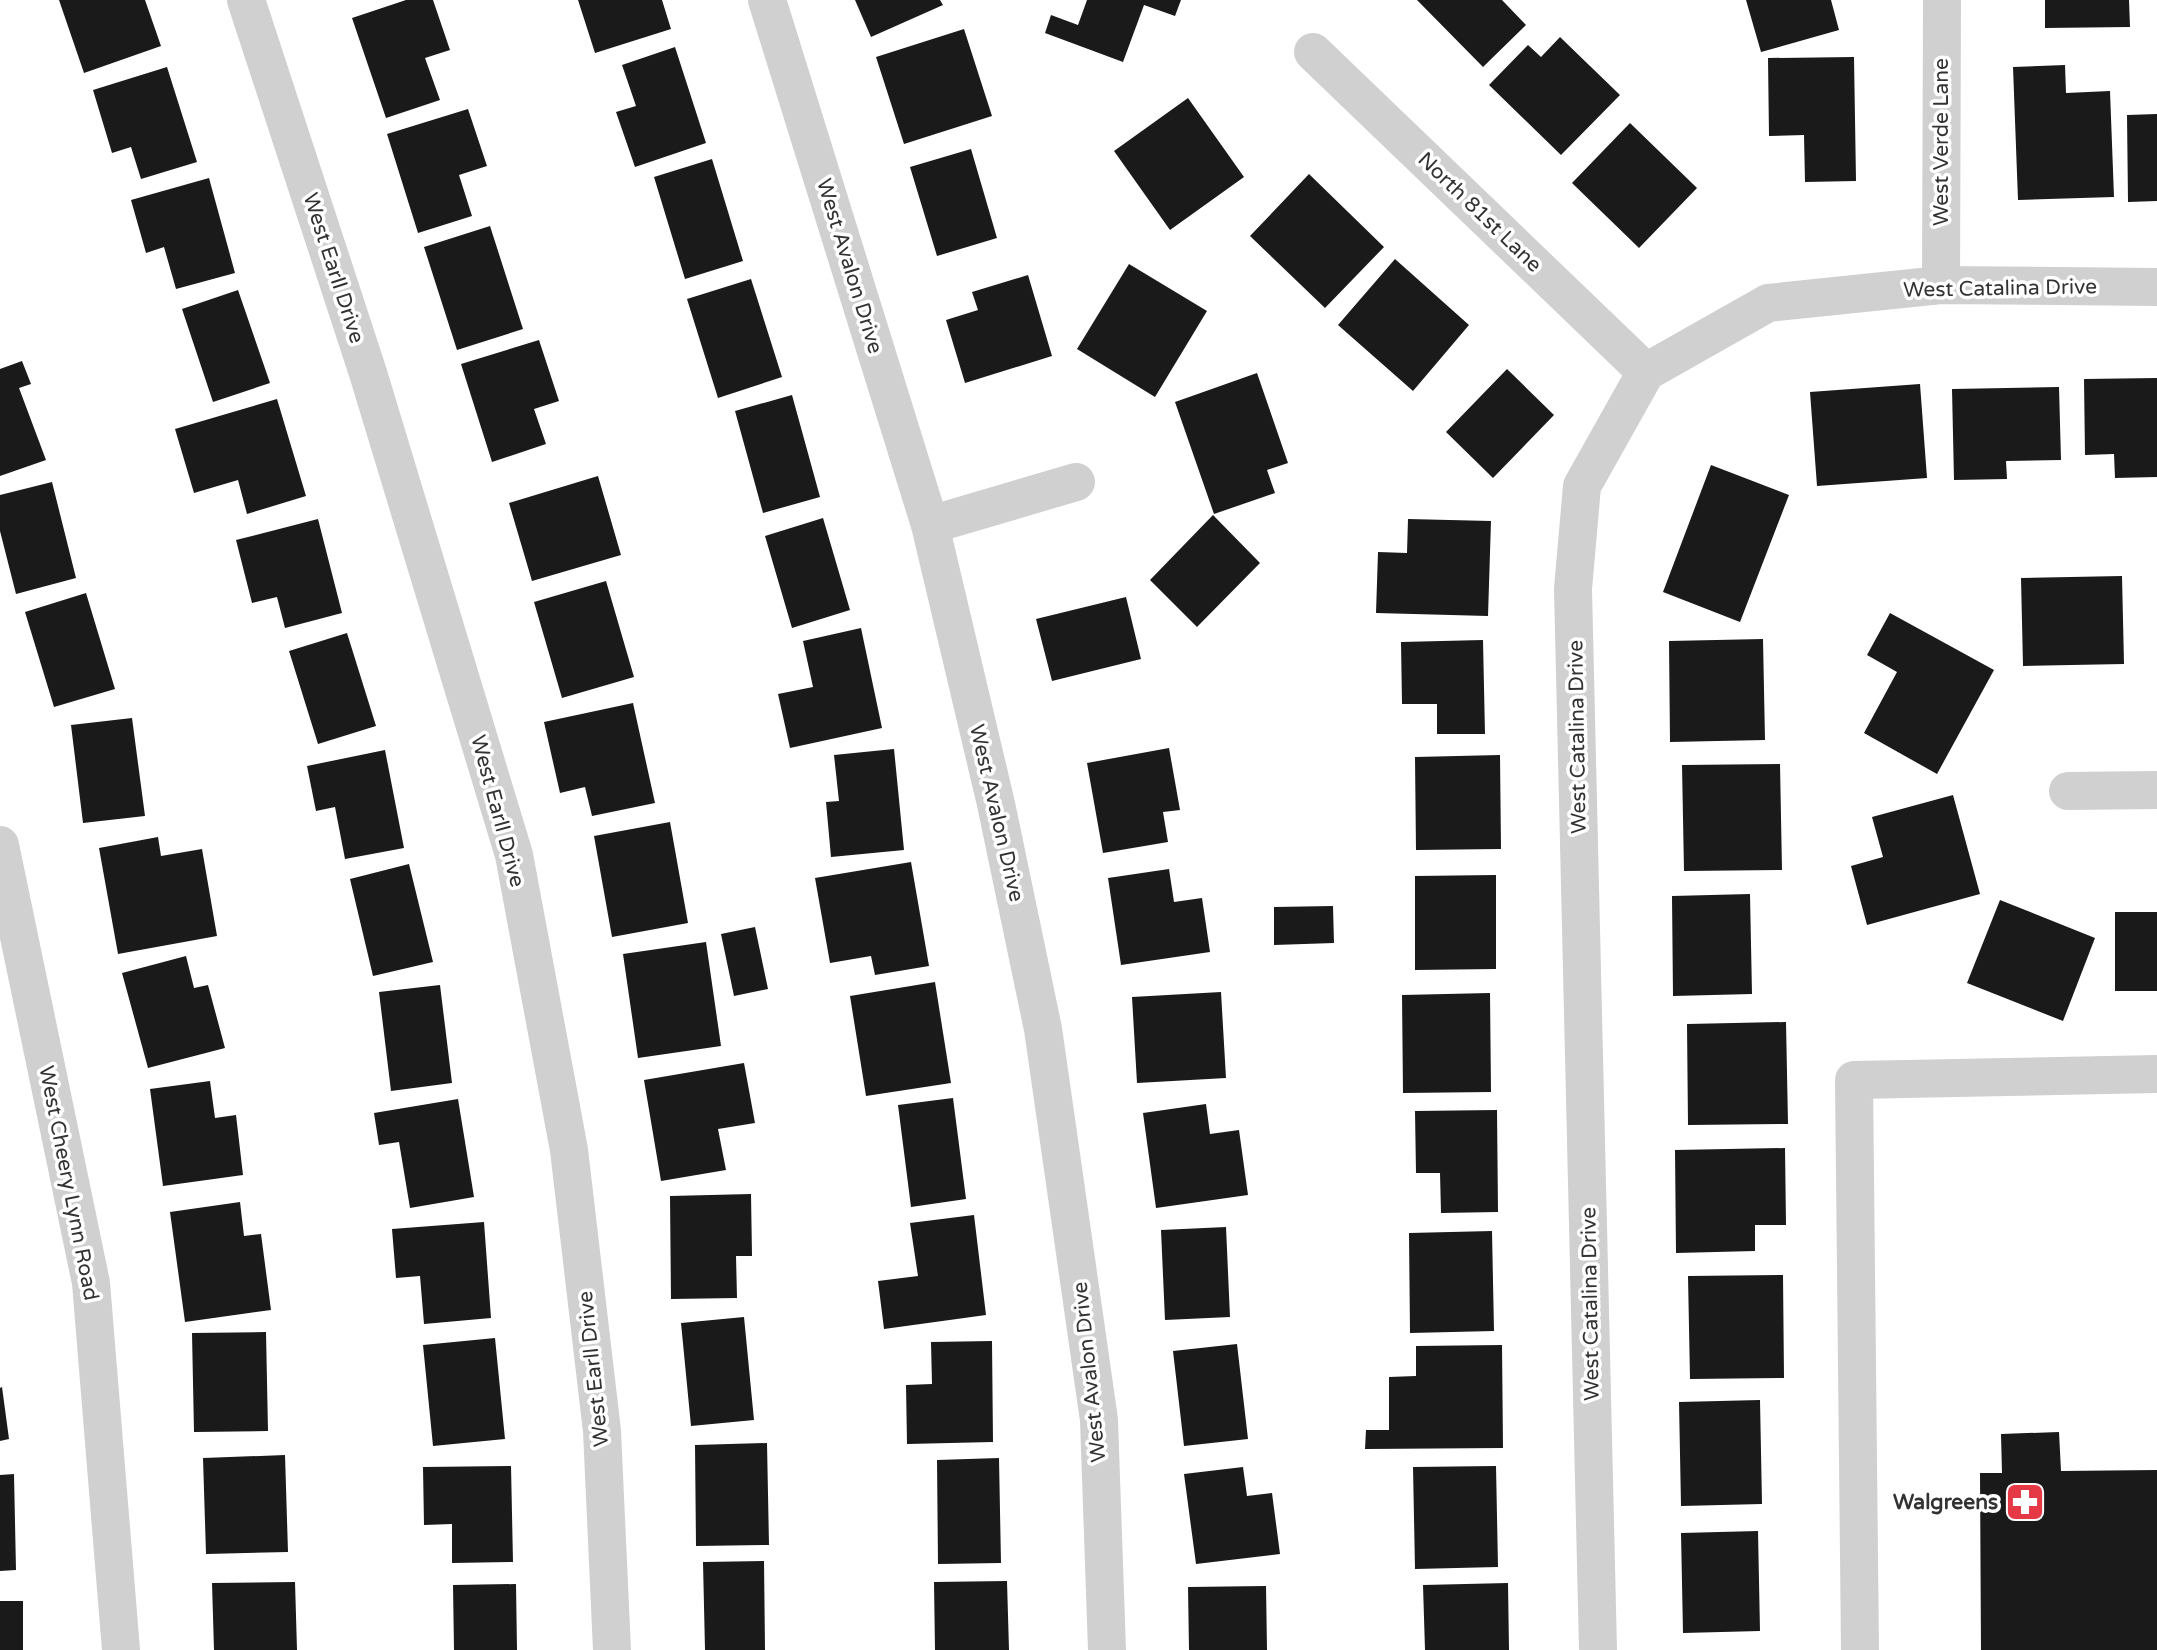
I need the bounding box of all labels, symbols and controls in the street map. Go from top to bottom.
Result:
street label: West Verde Lane [1929,58,1954,226]
street label: North 81st Lane [1413,147,1547,278]
street label: West Avalon Drive [811,176,888,357]
street label: West Earll Drive [297,190,370,346]
street label: West Catalina Drive [1903,274,2097,303]
street label: West Catalina Drive [1563,640,1592,834]
street label: West Avalon Drive [964,722,1029,904]
street label: West Earll Drive [465,732,530,890]
street label: West Cheery Lynn Road [33,1064,104,1303]
street label: West Catalina Drive [1576,1207,1605,1401]
street label: West Avalon Drive [1068,1280,1111,1463]
street label: West Earll Drive [573,1290,614,1448]
pharmacy icon: Walgreens [2004,1481,2046,1523]
place label: Walgreens [1893,1490,1998,1515]

